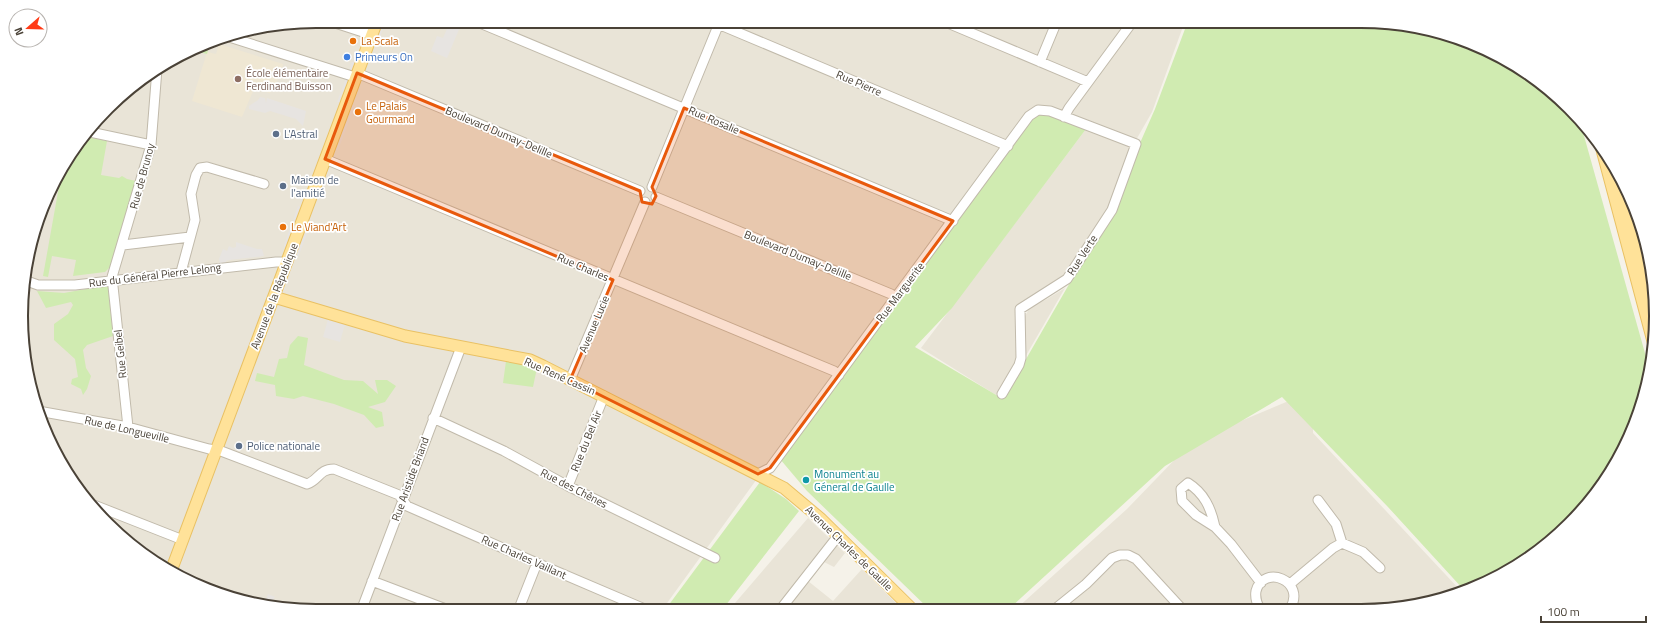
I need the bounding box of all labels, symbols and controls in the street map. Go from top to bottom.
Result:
north arrow [8,8,48,48]
text: N [10,25,27,38]
place label: La Scala [361,33,399,49]
marker: La Scala [348,36,358,46]
place label: Primeurs On [355,49,413,65]
marker: Primeurs On [342,52,352,62]
place label: École élémentaire Ferdinand Buisson [246,65,332,94]
street label: Rue Pierre [834,66,885,100]
marker: École élémentaire Ferdinand Buisson [233,74,243,84]
place label: Le Palais Gourmand [366,98,415,127]
street label: Boulevard Dumay-Delille [443,102,555,162]
street label: Rue Rosalie [686,102,742,138]
marker: Le Palais Gourmand [353,107,363,117]
place label: L'Astral [284,126,317,142]
marker: L'Astral [271,129,281,139]
street label: Rue de Brunoy [126,141,159,211]
place label: Maison de l'amitié [291,172,339,201]
marker: Maison de l'amitié [278,181,288,191]
place label: Le Viand'Art [291,219,346,235]
marker: Le Viand'Art [278,222,288,232]
street label: Boulevard Dumay-Delille [742,226,855,284]
street label: Rue Verte [1063,231,1101,278]
street label: Avenue de la République [246,240,302,352]
street label: Rue Charles [555,249,611,285]
street label: Rue Marguerite [872,258,928,325]
street label: Rue du Général Pierre Lelong [88,259,222,291]
street label: Avenue Lucie [575,293,613,355]
street label: Rue Geibel [109,329,131,379]
street label: Rue René Cassin [522,353,598,399]
street label: Rue du Bel Air [566,408,606,474]
street label: Rue de Longueville [83,411,171,447]
street label: Rue Aristide Briand [387,434,433,523]
place label: Police nationale [247,438,320,454]
marker: Police nationale [234,441,244,451]
street label: Rue des Chênes [538,464,610,512]
place label: Monument au Géneral de Gaulle [814,466,895,495]
marker: Monument au Géneral de Gaulle [801,475,811,485]
street label: Avenue Charles de Gaulle [802,502,897,594]
street label: Rue Charles Vaillant [479,531,569,583]
scale bar [1541,598,1646,624]
text: 100 m [1547,602,1580,621]

